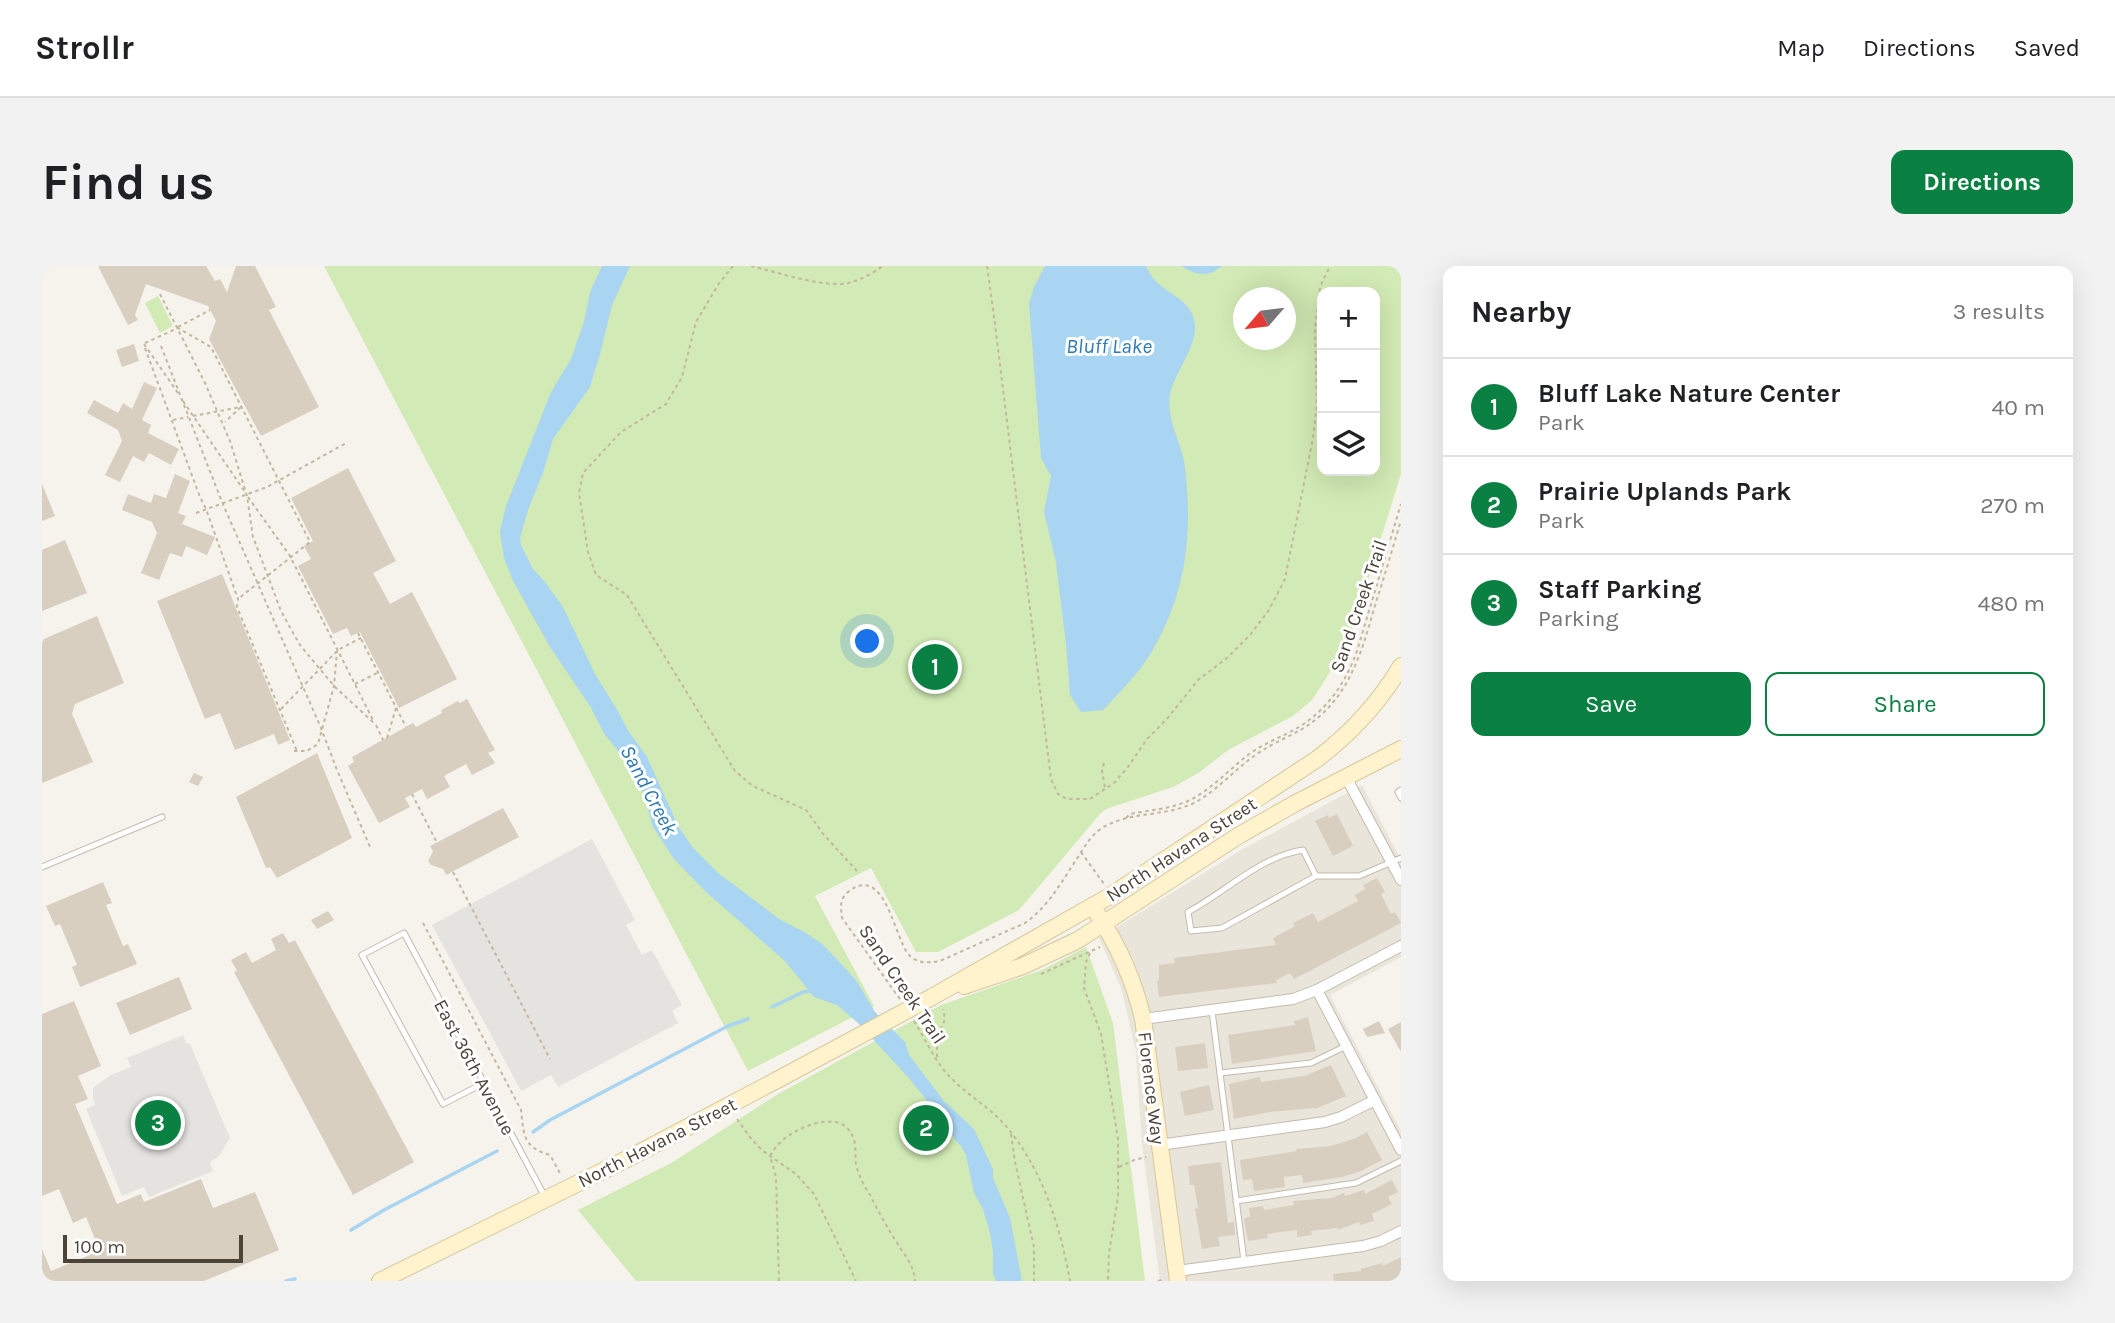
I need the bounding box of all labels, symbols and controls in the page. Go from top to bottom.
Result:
text: Strollr [35,29,134,67]
text: Map [1777,34,1825,62]
text: Directions [1863,34,1976,62]
text: Saved [2014,34,2080,62]
button: Directions [1891,150,2073,214]
text: Find us [42,154,214,211]
north arrow [1233,287,1296,350]
map controls [1317,287,1380,476]
button: + [1317,287,1380,350]
text: Nearby [1471,294,1571,330]
text: 3 results [1953,298,2045,325]
water label: Bluff Lake [1066,334,1152,358]
button: − [1317,350,1380,413]
text: Bluff Lake Nature Center [1538,378,1840,409]
text: 1 [1490,394,1498,421]
text: 40 m [1992,394,2045,421]
text: Park [1538,409,1585,436]
button: layers [1317,413,1380,476]
text: Prairie Uplands Park [1538,476,1791,507]
text: 2 [1487,492,1501,519]
text: 270 m [1980,492,2045,519]
text: Park [1538,507,1585,534]
street label: Sand Creek Trail [1326,537,1392,676]
text: Staff Parking [1538,574,1701,605]
text: 3 [1487,590,1501,617]
text: 480 m [1977,590,2045,617]
text: Parking [1538,605,1618,632]
your location [850,624,884,658]
pin: 1 [912,641,958,693]
button: Save [1471,672,1751,736]
button: Share [1765,672,2045,736]
water label: Sand Creek [615,741,683,839]
street label: North Havana Street [1102,793,1261,907]
street label: Sand Creek Trail [854,921,950,1048]
street label: East 36th Avenue [429,996,519,1139]
street label: Florence Way [1133,1030,1169,1146]
street label: North Havana Street [574,1093,740,1192]
pin: 3 [135,1097,181,1149]
pin: 2 [903,1102,949,1154]
scale bar [63,1232,243,1264]
text: 100 m [74,1236,125,1258]

